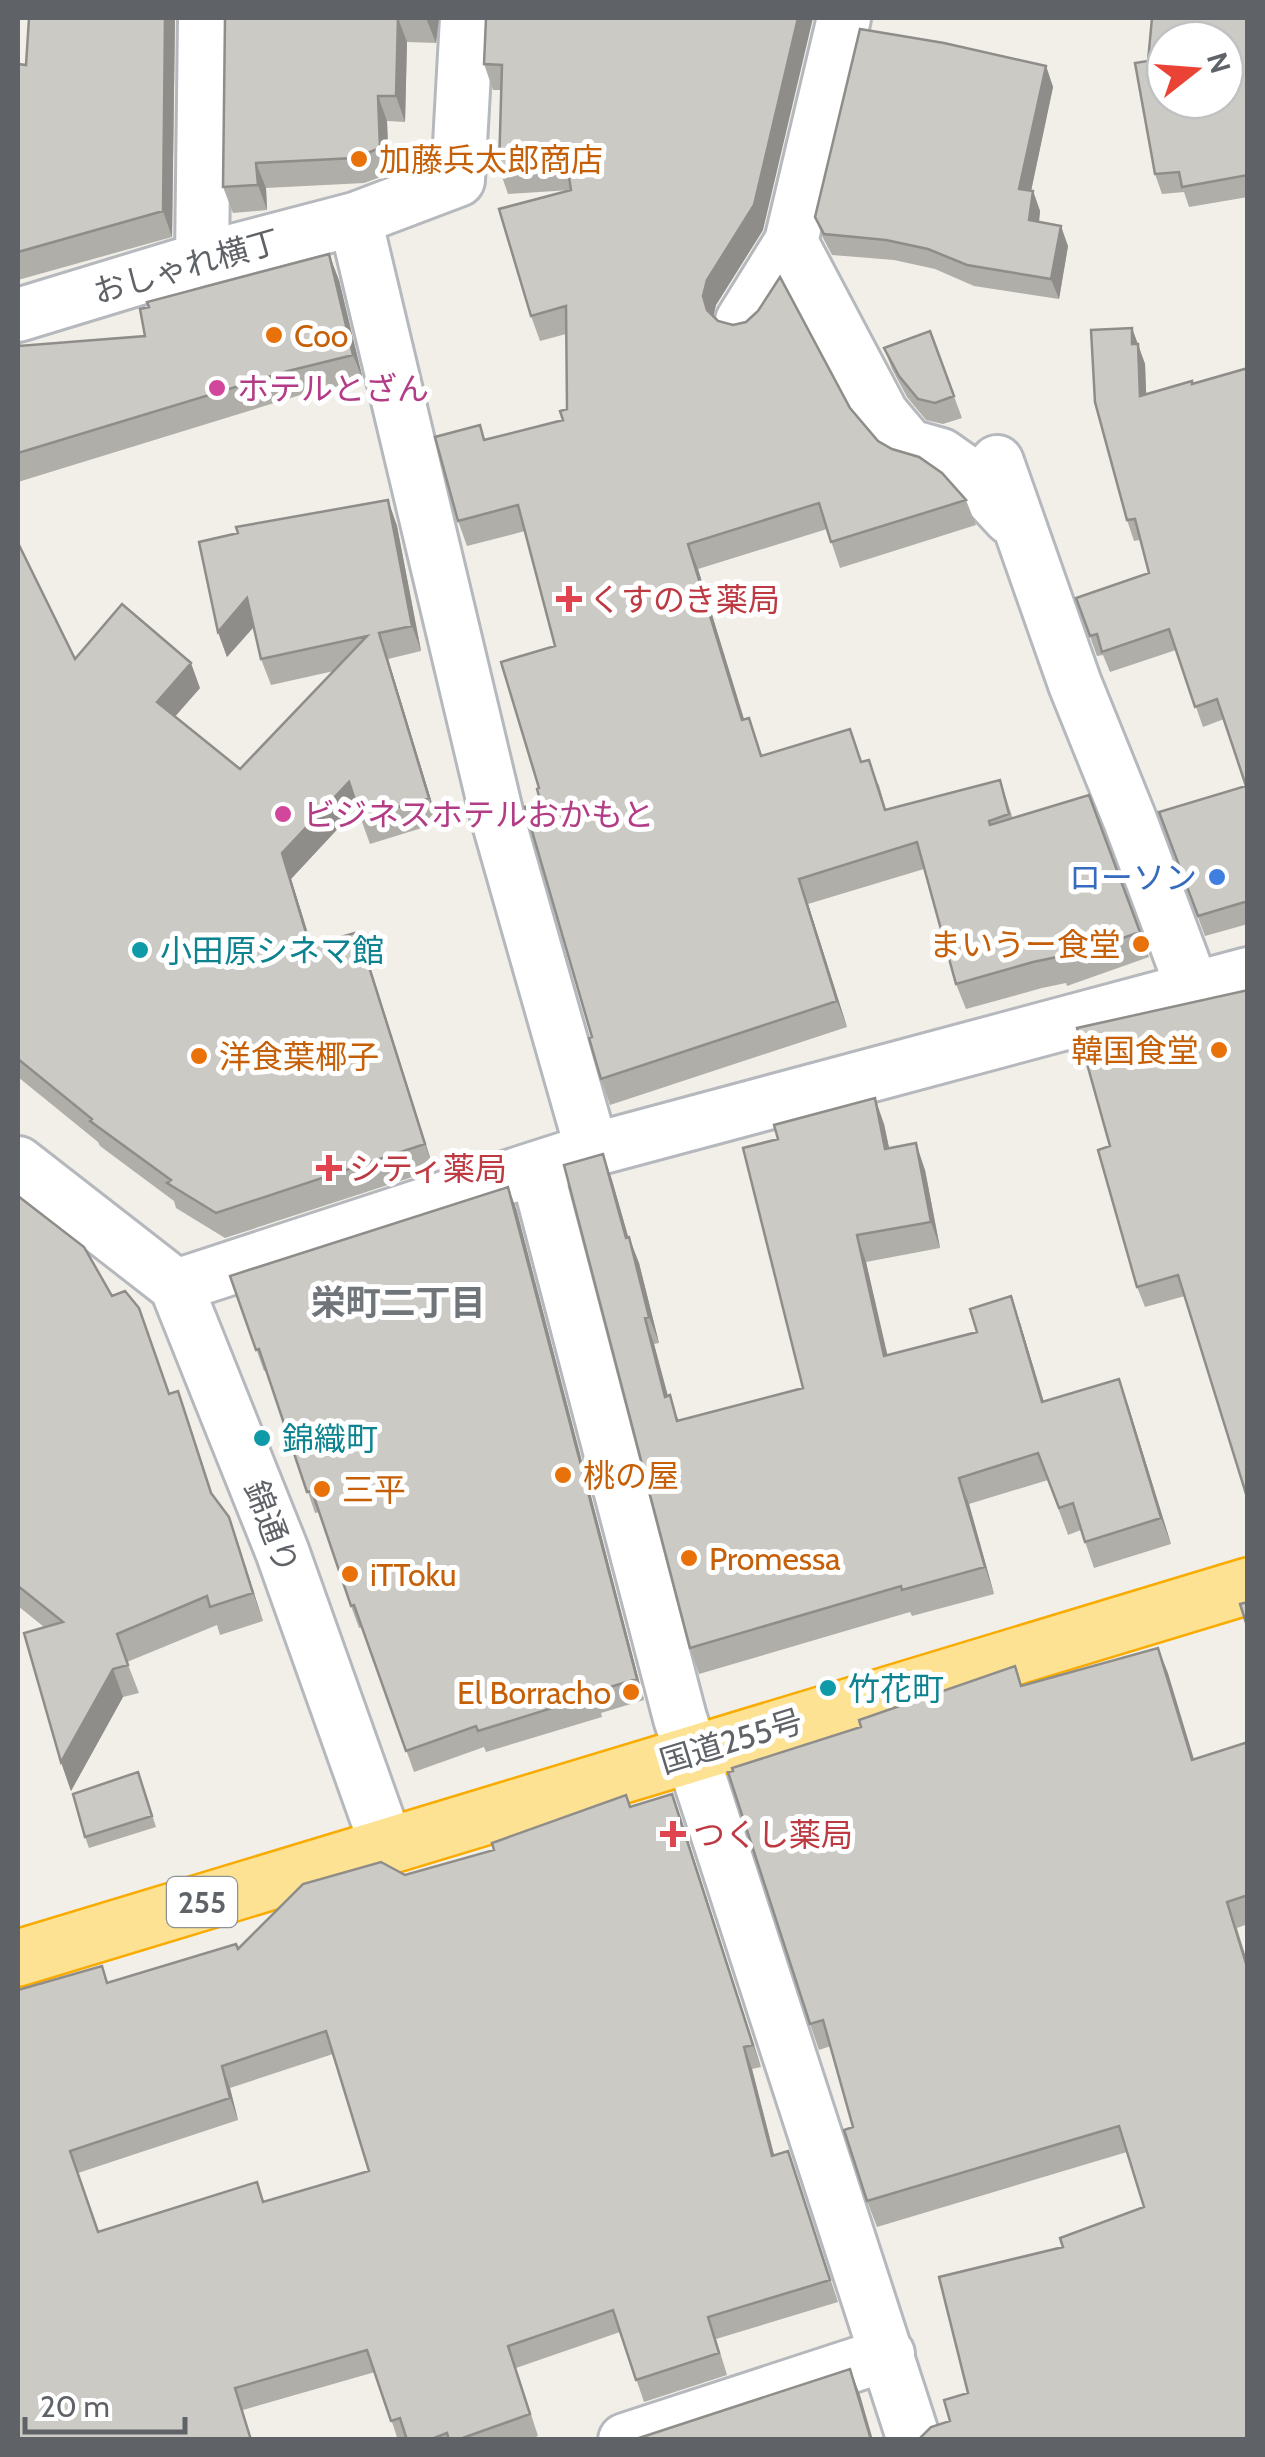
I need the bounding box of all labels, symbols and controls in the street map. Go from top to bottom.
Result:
north arrow [1145,20,1245,120]
text: N [1200,48,1238,77]
place label: 加藤兵太郎商店 [379,140,603,179]
marker: 加藤兵太郎商店 [348,148,370,170]
street label: おしゃれ横丁 [88,221,284,311]
place label: Coo [294,316,348,355]
marker: Coo [263,324,285,346]
place label: ホテルとざん [237,369,429,408]
marker: ホテルとざん [206,377,228,399]
place label: くすのき薬局 [589,580,780,619]
marker: くすのき薬局 [558,588,580,610]
place label: ビジネスホテルおかもと [303,795,654,834]
marker: ビジネスホテルおかもと [272,803,294,825]
place label: ローソン [1069,858,1197,897]
marker: ローソン [1206,866,1228,888]
place label: まいうー食堂 [929,925,1121,964]
place label: 小田原シネマ館 [160,931,384,970]
marker: まいうー食堂 [1130,933,1152,955]
marker: 小田原シネマ館 [129,939,151,961]
place label: 韓国食堂 [1071,1031,1199,1070]
place label: 洋食葉椰子 [219,1037,379,1076]
marker: 韓国食堂 [1208,1039,1230,1061]
marker: 洋食葉椰子 [188,1045,210,1067]
place label: シティ薬局 [349,1149,507,1188]
marker: シティ薬局 [318,1157,340,1179]
district label: 栄町二丁目 [310,1281,486,1324]
place label: 錦織町 [282,1419,378,1458]
marker: 錦織町 [251,1427,273,1449]
place label: 桃の屋 [583,1456,679,1495]
marker: 桃の屋 [552,1464,574,1486]
place label: 三平 [342,1470,406,1509]
street label: 錦通り [237,1475,307,1579]
marker: 三平 [311,1478,333,1500]
place label: Promessa [709,1539,841,1578]
marker: Promessa [678,1547,700,1569]
place label: iTToku [370,1555,457,1594]
marker: iTToku [339,1563,361,1585]
place label: 竹花町 [848,1669,944,1708]
place label: El Borracho [457,1673,611,1712]
marker: 竹花町 [817,1677,839,1699]
marker: El Borracho [620,1681,642,1703]
street label: 国道255号 [655,1701,807,1781]
place label: つくし薬局 [693,1815,853,1854]
marker: つくし薬局 [662,1823,684,1845]
road number: 255 [167,1877,237,1927]
scale bar [25,2372,185,2434]
text: 20 m [40,2388,110,2425]

